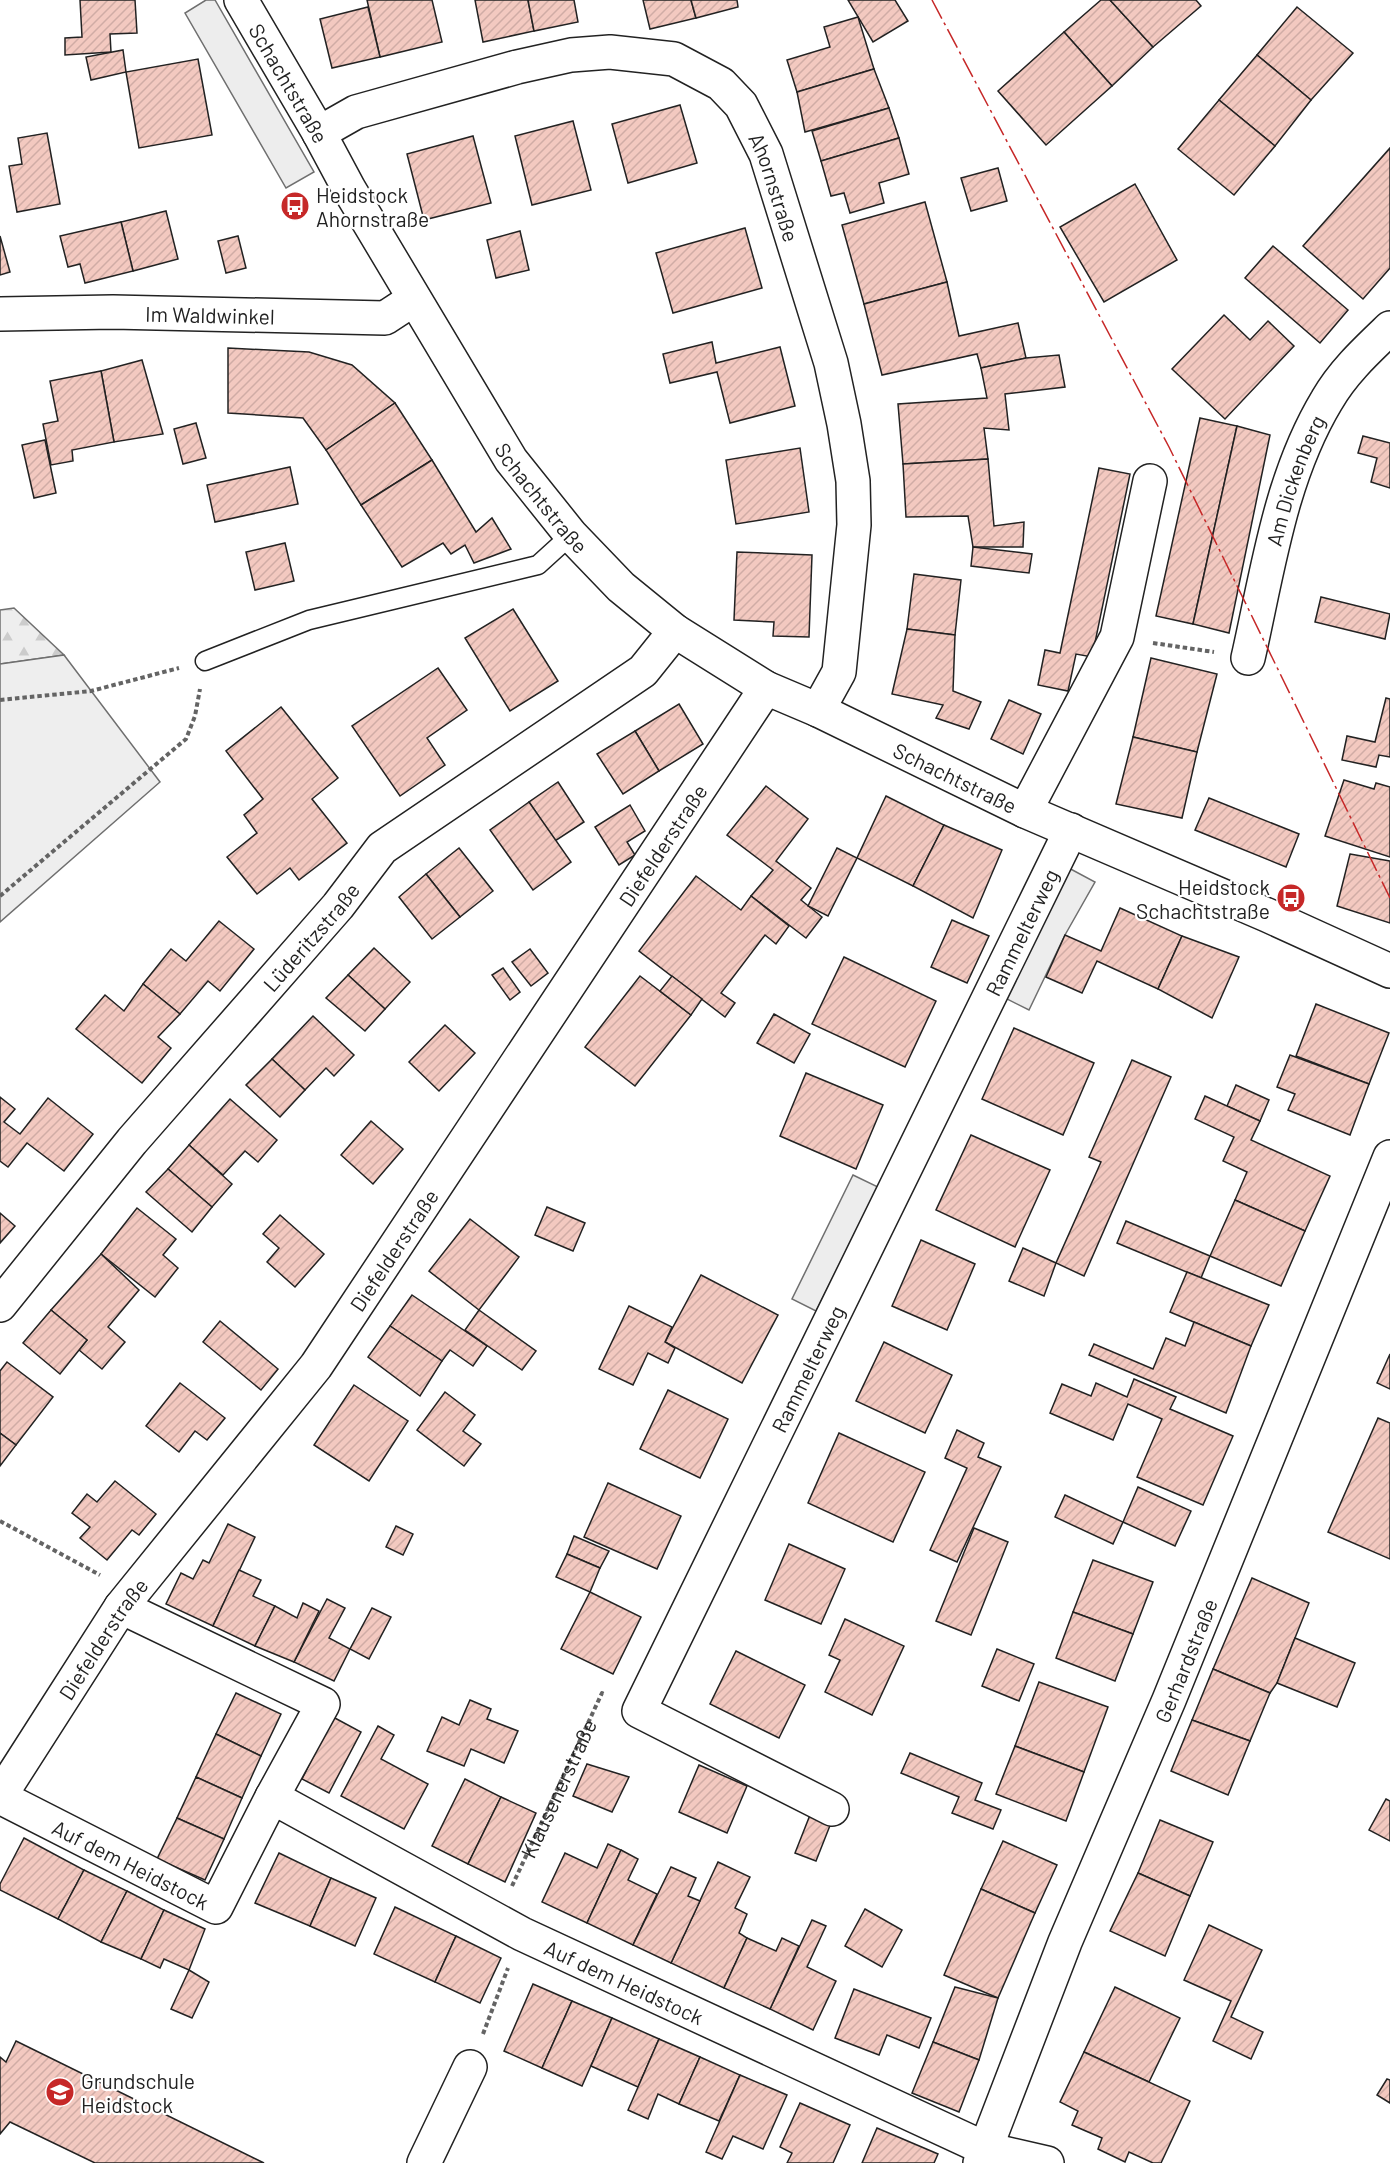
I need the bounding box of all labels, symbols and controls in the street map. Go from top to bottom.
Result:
street label: Schachtstraße [245,19,334,147]
street label: Ahornstraße [745,128,805,245]
place label: Heidstock Ahornstraße [316,182,429,231]
bus stop icon: Heidstock Ahornstraße [279,190,311,222]
street label: Im Waldwinkel [145,300,275,328]
street label: Am Dickenberg [1260,410,1329,548]
street label: Schachtstraße [491,438,594,558]
street label: Schachtstraße [890,736,1021,818]
street label: Diefelderstraße [612,779,711,911]
street label: Rammelterweg [979,864,1063,1000]
place label: Heidstock Schachtstraße [1136,874,1270,923]
street label: Lüderitzstraße [257,877,364,996]
bus stop icon: Heidstock Schachtstraße [1275,882,1307,914]
street label: Diefelderstraße [344,1184,443,1315]
street label: Rammelterweg [765,1301,849,1436]
street label: Diefelderstraße [53,1573,152,1704]
street label: Gerhardstraße [1148,1595,1222,1726]
street label: Klausenerstraße [515,1715,601,1861]
street label: Auf dem Heidstock [49,1814,213,1914]
street label: Auf dem Heidstock [541,1934,708,2029]
place label: Grundschule Heidstock [81,2068,195,2117]
school or university icon: Grundschule Heidstock [44,2076,76,2108]

